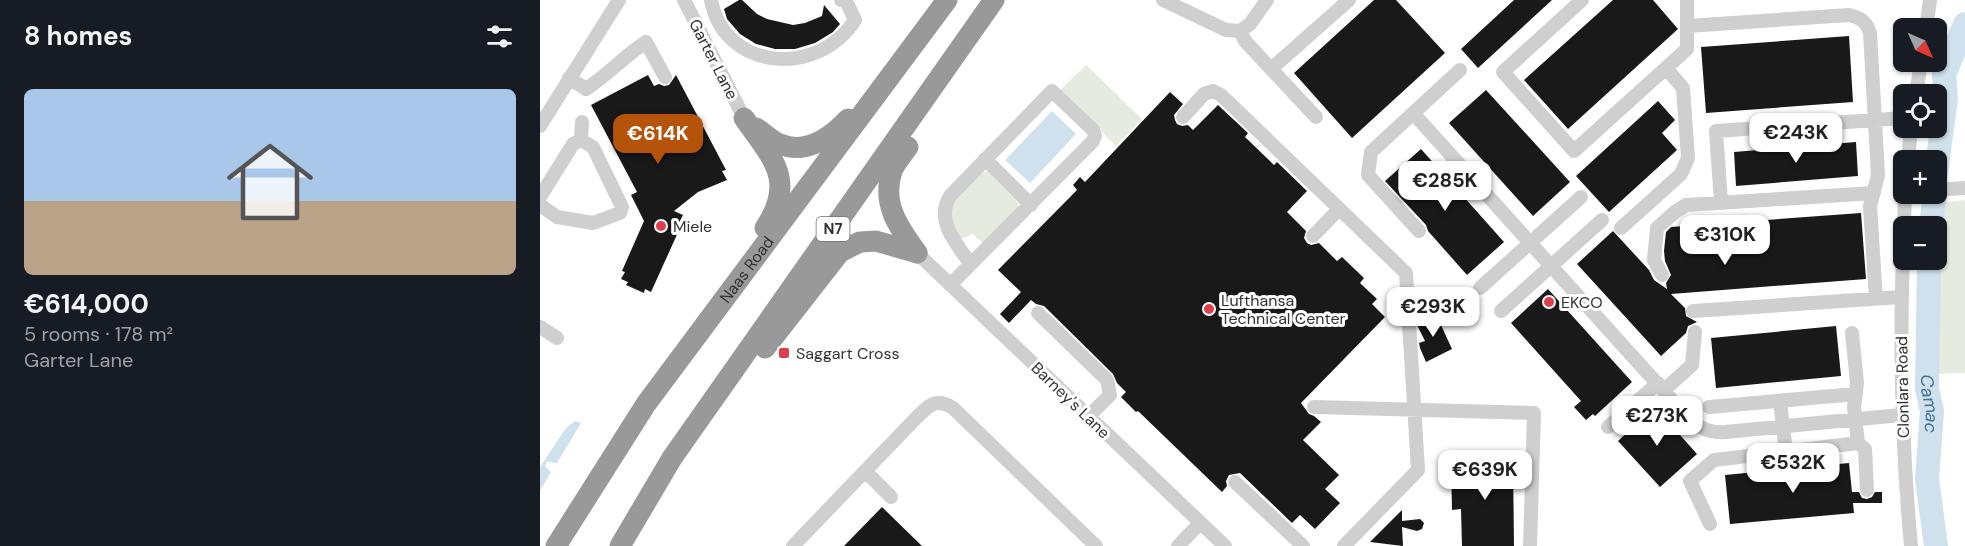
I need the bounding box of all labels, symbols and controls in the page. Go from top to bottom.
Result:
street label: Garter Lane [684,15,743,103]
north arrow [1893,18,1947,72]
map controls [1893,18,1947,270]
text: 8 homes [24,19,132,53]
icon: filters [483,20,516,53]
button: locate [1893,84,1947,138]
pin: €243K [1754,113,1838,164]
pin: €614K [616,114,700,165]
text: €243K [1763,119,1829,145]
text: €614K [627,120,689,146]
icon: home [216,128,324,236]
button: + [1893,150,1947,204]
pin: €285K [1403,161,1487,212]
text: €285K [1412,167,1478,193]
pin: €310K [1683,215,1767,266]
place label: Miele [673,216,712,237]
button: − [1893,216,1947,270]
road number: N7 [816,217,850,241]
marker: Miele [654,219,668,233]
text: €310K [1694,221,1756,247]
street label: Naas Road [715,232,778,307]
text: €614,000 [24,287,149,321]
pin: €293K [1391,287,1475,338]
place label: Lufthansa Technical Center [1221,290,1346,329]
place label: EKCO [1561,292,1603,313]
text: €293K [1401,293,1465,319]
marker: EKCO [1542,295,1556,309]
marker: Lufthansa Technical Center [1202,302,1216,316]
text: 5 rooms · 178 m² [24,321,173,347]
street label: Clonlara Road [1891,336,1914,438]
place label: Saggart Cross [796,343,900,364]
marker: Saggart Cross [777,346,791,360]
text: Garter Lane [24,347,133,373]
street label: Barney's Lane [1027,358,1114,443]
water label: Camac [1915,374,1944,434]
pin: €273K [1615,396,1699,447]
text: €273K [1626,402,1688,428]
pin: €532K [1751,443,1835,494]
text: €532K [1761,449,1825,475]
pin: €639K [1443,450,1527,501]
text: €639K [1452,456,1518,482]

